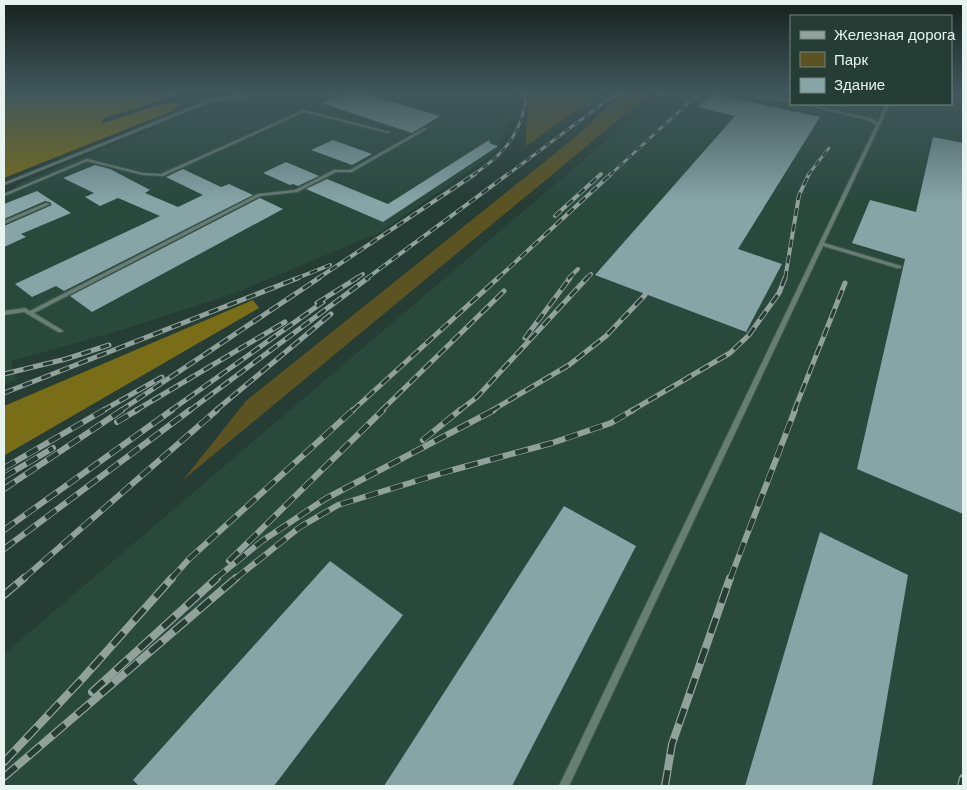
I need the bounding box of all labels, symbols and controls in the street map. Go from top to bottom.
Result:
legend [790,15,952,105]
text: Железная дорога [834,26,956,43]
text: Парк [834,51,868,68]
text: Здание [834,76,885,93]

